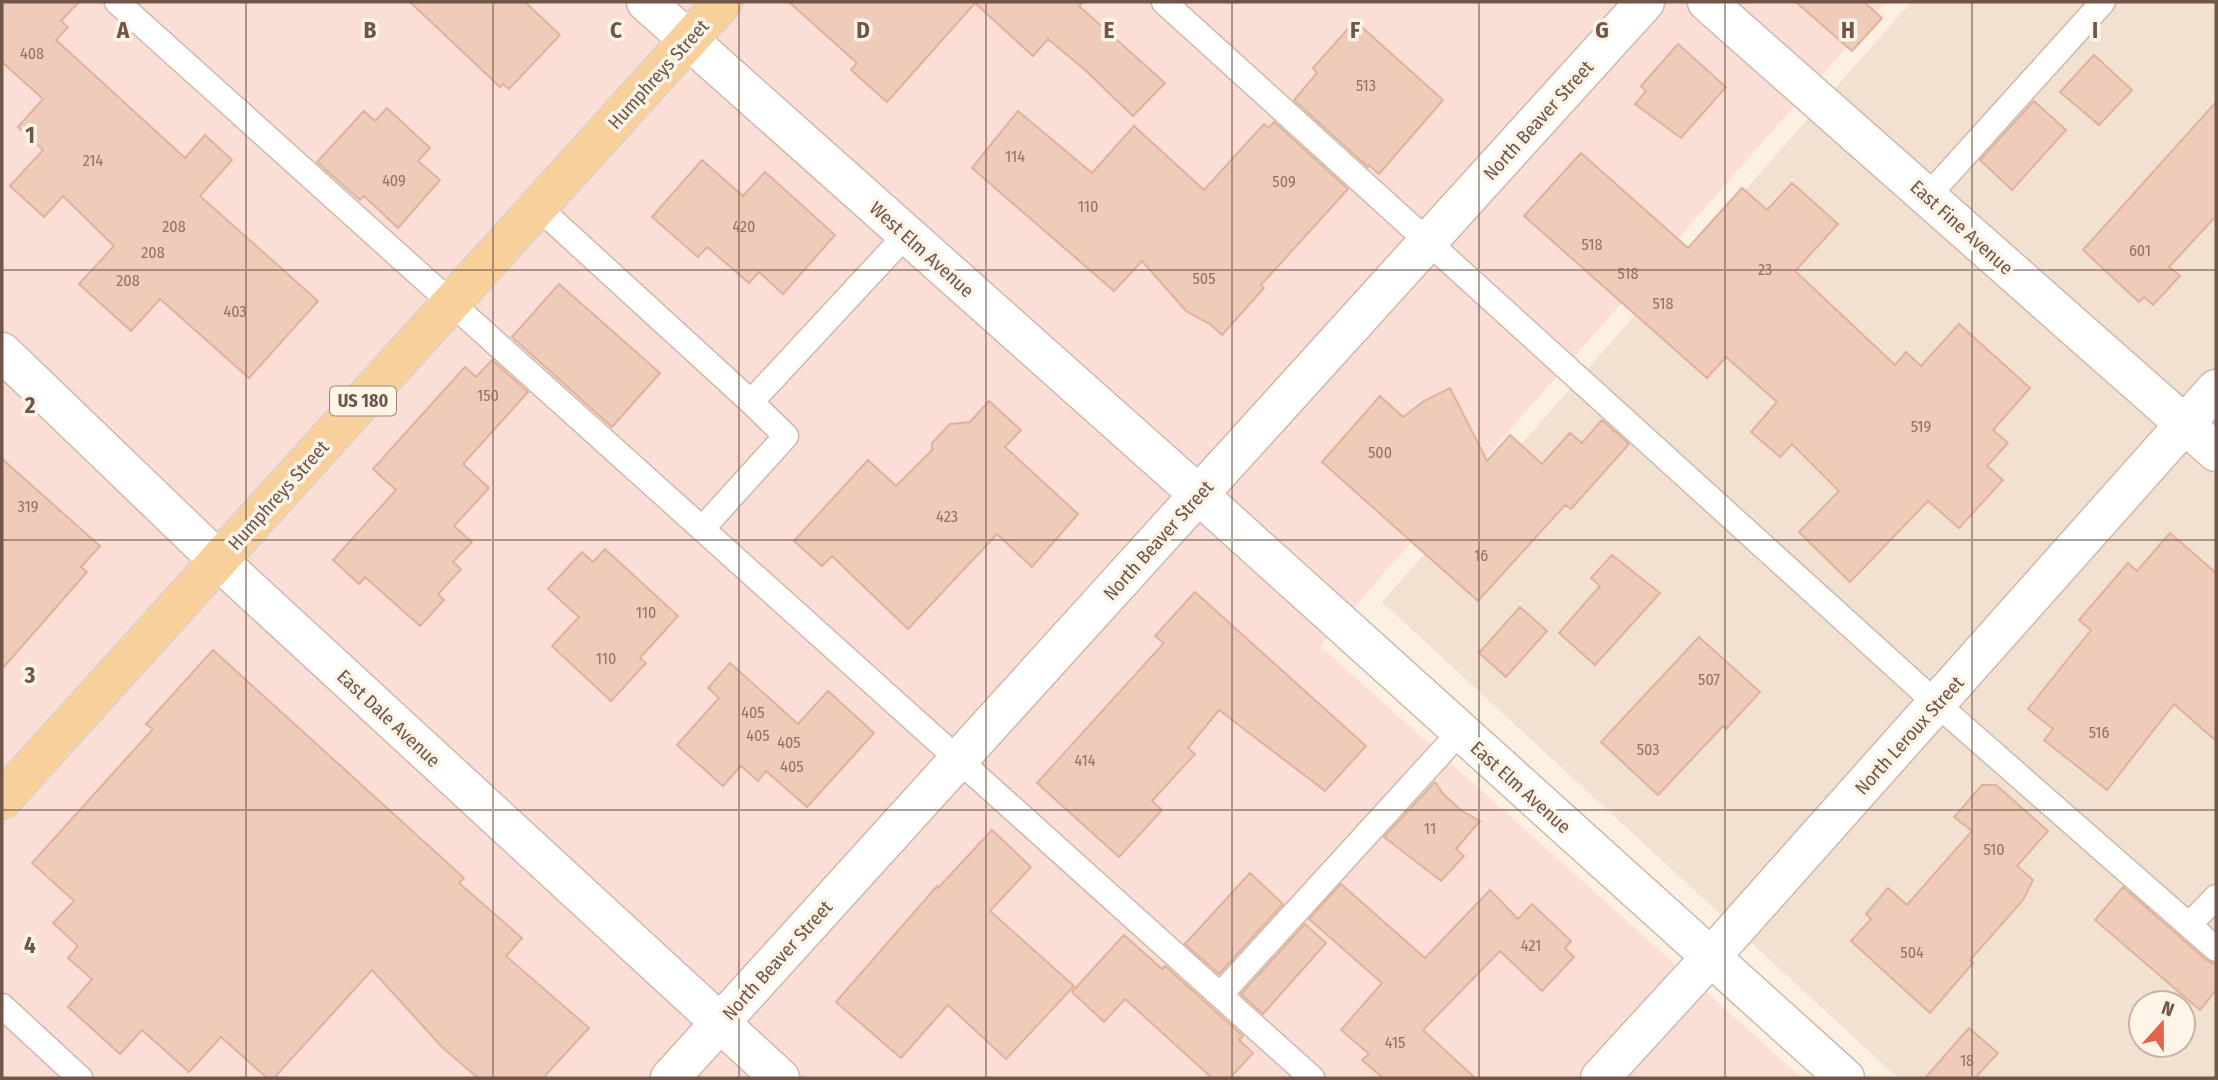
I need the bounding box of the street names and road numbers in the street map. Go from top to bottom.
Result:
street label: Humphreys Street [603,14,714,134]
street label: North Beaver Street [1479,55,1599,185]
street label: East Fine Avenue [1906,175,2018,279]
street label: West Elm Avenue [865,197,978,302]
road number: US 180 [330,386,396,416]
street label: Humphreys Street [223,435,334,555]
street label: North Beaver Street [1099,475,1219,605]
street label: East Dale Avenue [332,665,445,772]
street label: North Leroux Street [1850,671,1969,799]
street label: East Elm Avenue [1466,736,1575,838]
street label: North Beaver Street [718,895,838,1025]

